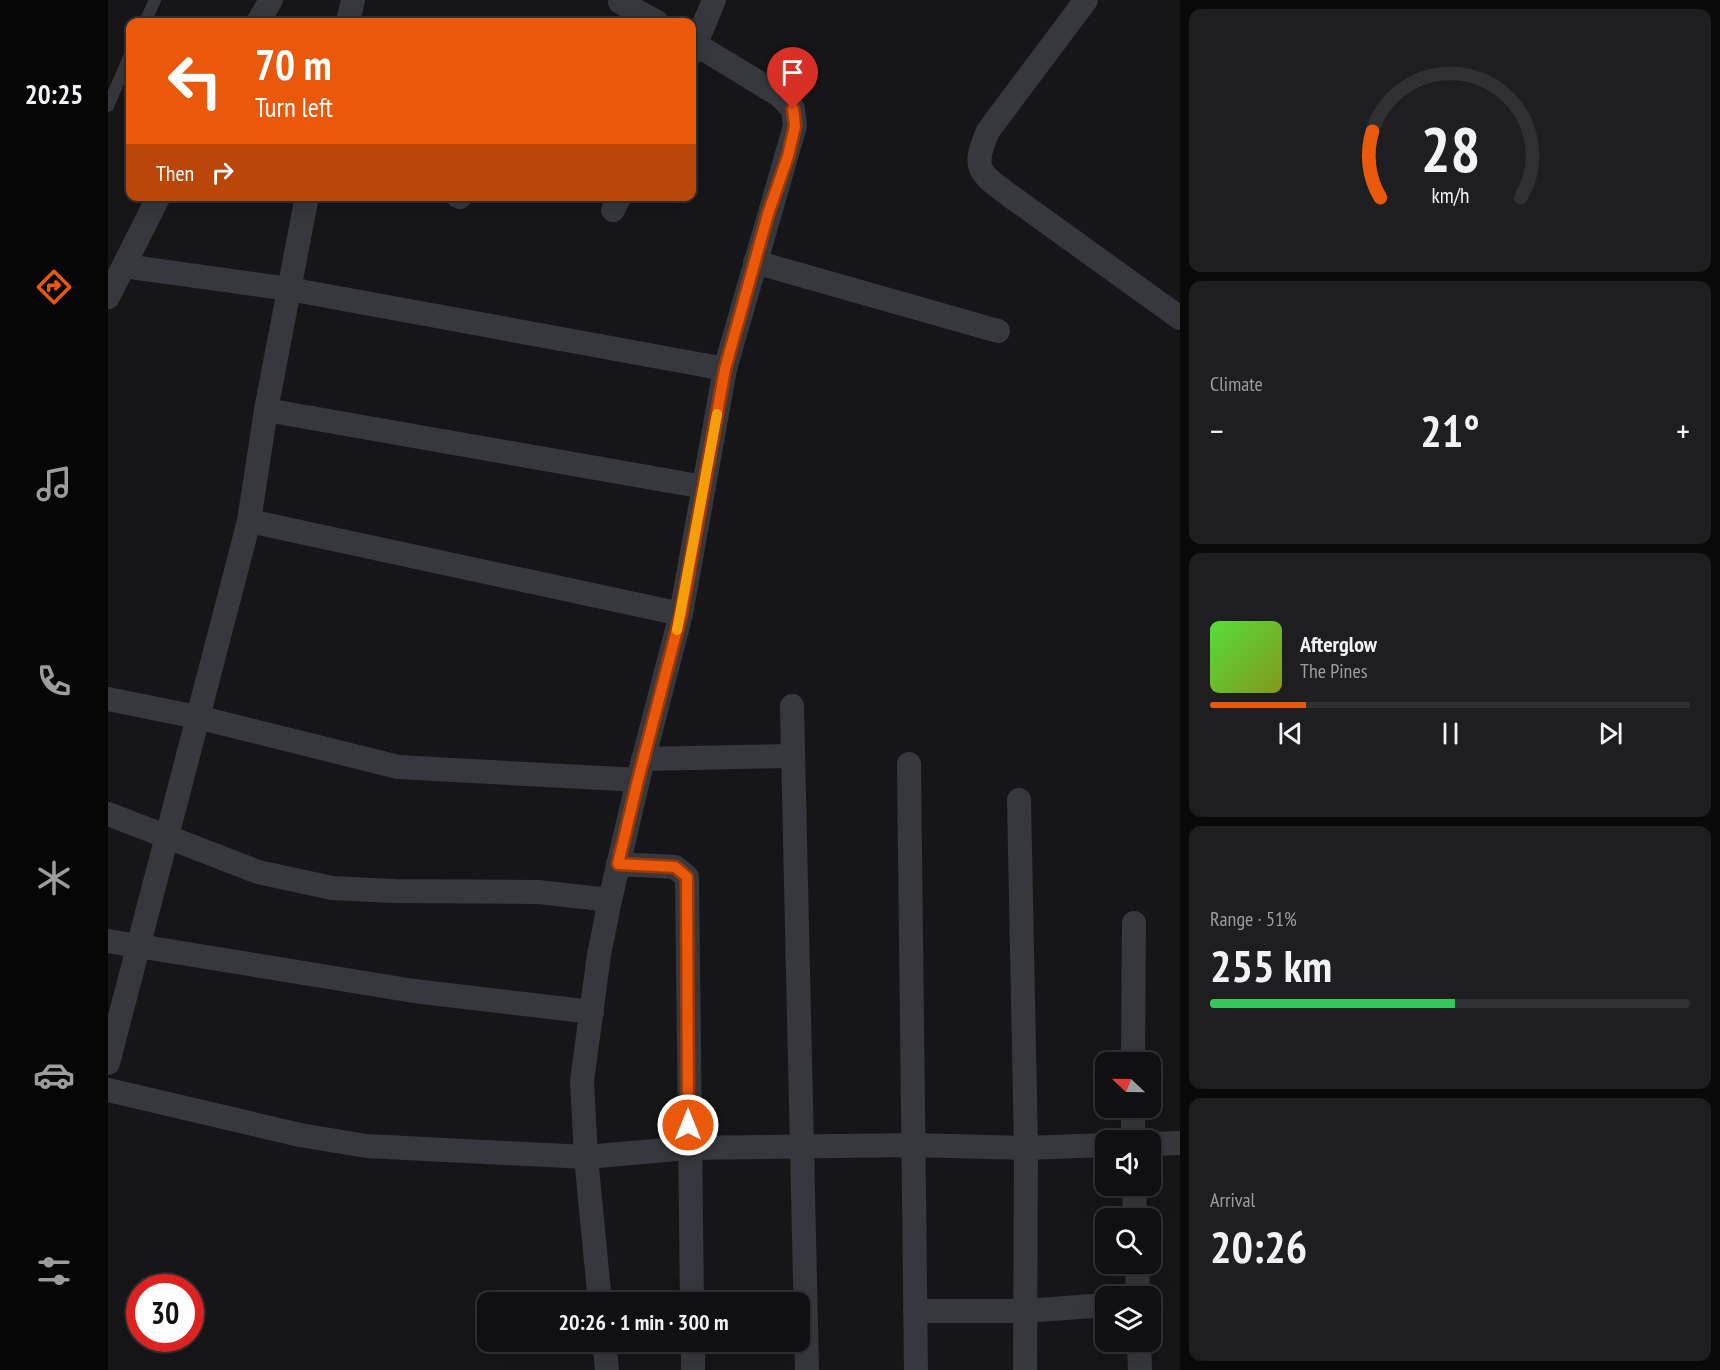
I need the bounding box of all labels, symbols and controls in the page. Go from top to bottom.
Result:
text: 70 m [255,37,332,92]
icon: left [156,42,234,120]
pin [767,47,818,109]
icon: arrive [776,56,809,89]
text: 20:25 [25,77,83,111]
text: Turn left [255,90,333,124]
text: 28 [1420,108,1480,189]
icon: right [206,156,239,189]
text: Then [156,159,194,187]
text: km/h [1431,181,1469,209]
icon: directions [33,266,75,308]
text: Climate [1210,371,1263,397]
text: 21° [1420,401,1480,459]
text: − [1210,409,1224,452]
text: + [1676,409,1690,452]
icon: music [33,463,75,505]
text: Afterglow [1300,630,1377,658]
text: The Pines [1300,658,1367,684]
icon: phone [33,660,75,702]
icon: previous [1274,717,1307,750]
icon: pause [1434,717,1467,750]
icon: next [1594,717,1627,750]
icon: climate [33,857,75,899]
text: Range · 51% [1210,906,1297,932]
text: 255 km [1210,936,1332,994]
north arrow [1095,1052,1161,1118]
map controls [1095,1052,1161,1352]
icon: car [33,1054,75,1096]
position arrow [656,1093,720,1157]
button: sound [1095,1130,1161,1196]
text: Arrival [1210,1187,1255,1213]
button: search [1095,1208,1161,1274]
text: 20:26 [1210,1217,1307,1275]
icon: filters [33,1250,75,1292]
speed limit sign: 30 [126,1274,204,1352]
button: layers [1095,1286,1161,1352]
text: 20:26 · 1 min · 300 m [558,1308,729,1336]

